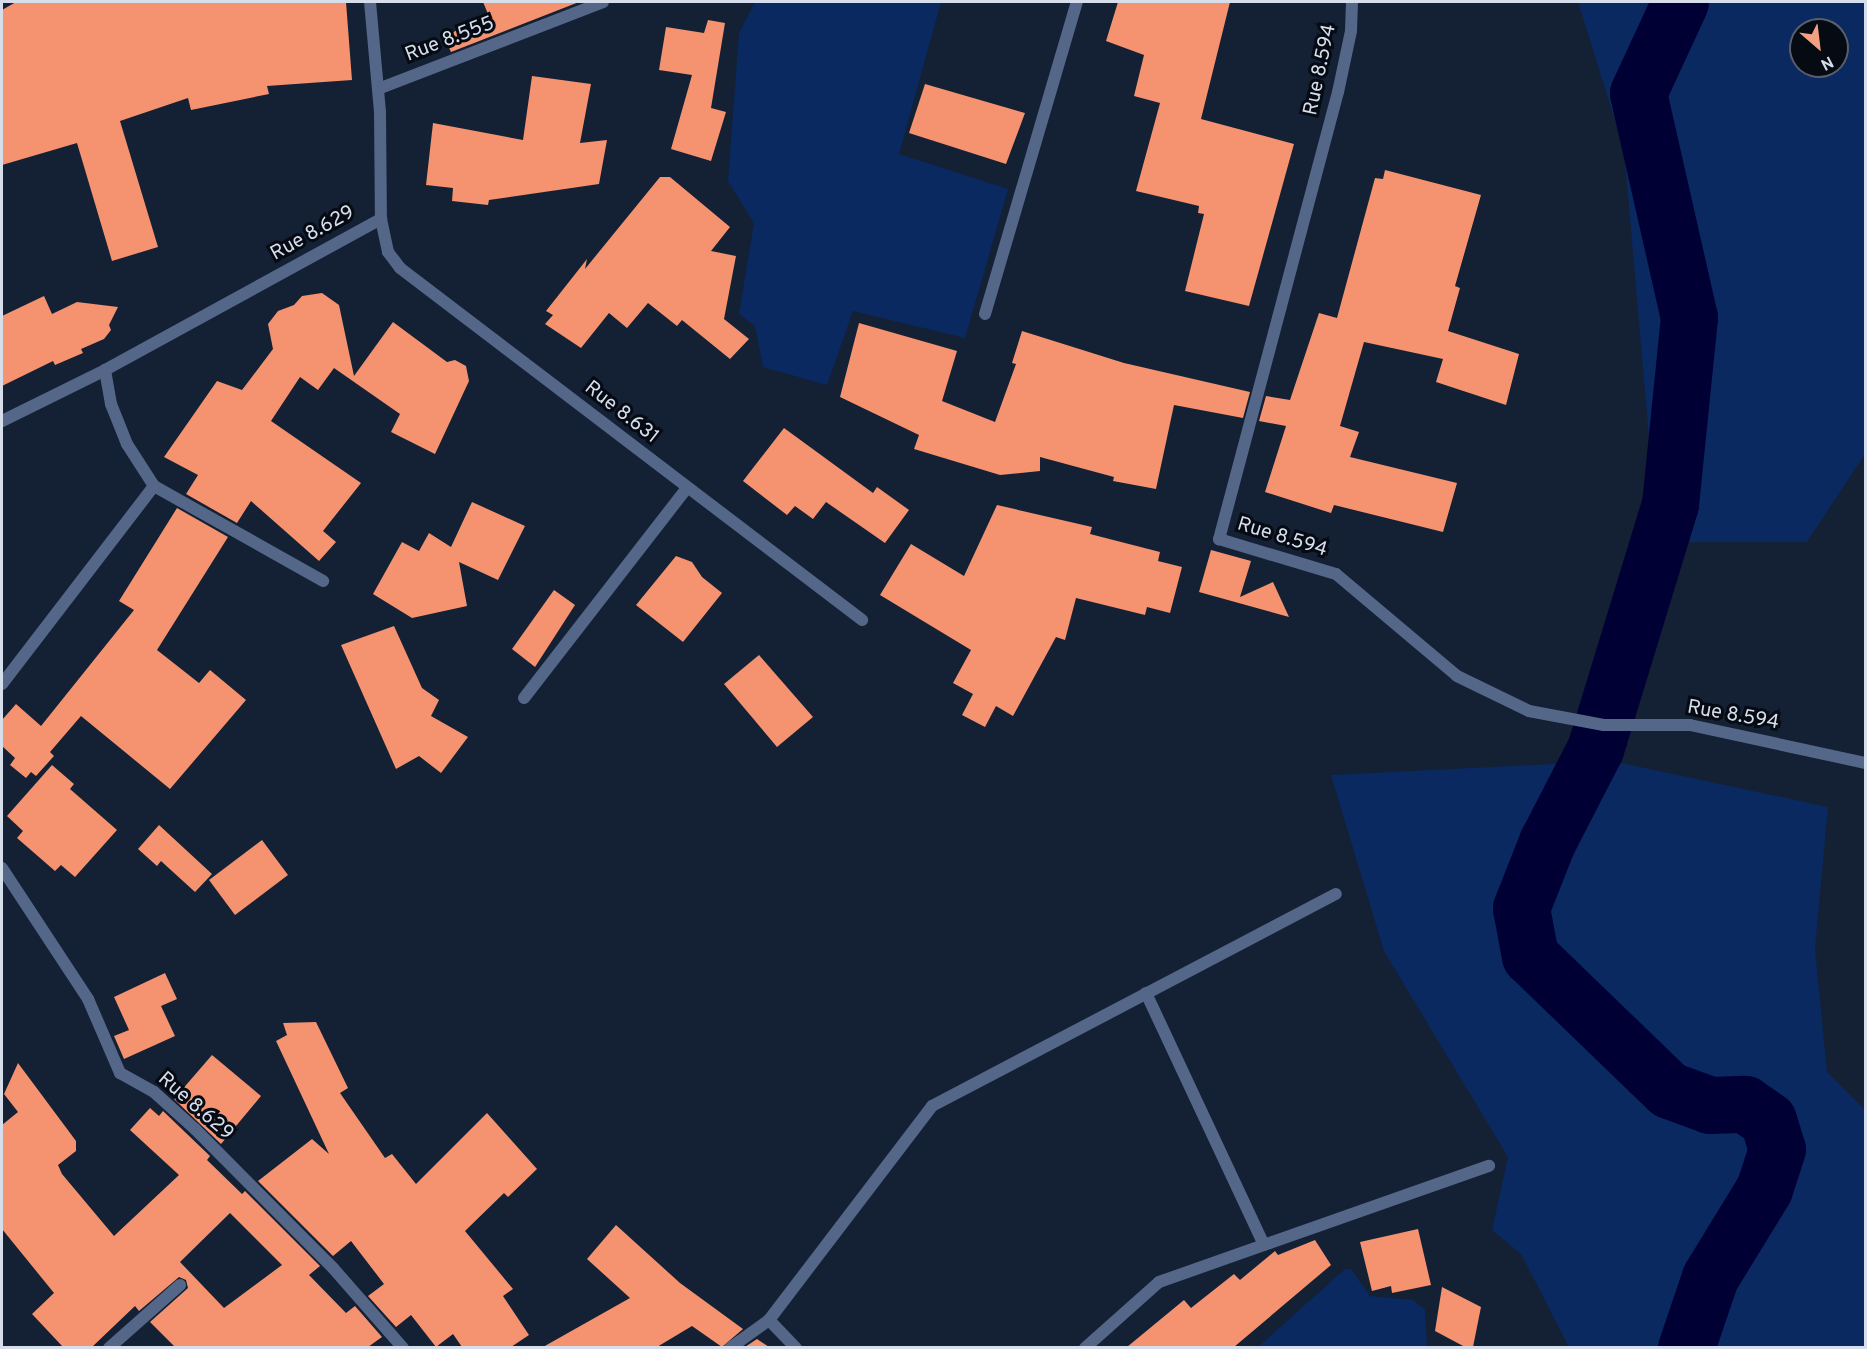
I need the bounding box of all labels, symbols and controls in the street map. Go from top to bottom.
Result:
street label: Rue 8.555 [402,12,498,68]
north arrow [1789,18,1849,78]
street label: Rue 8.594 [1300,22,1342,118]
text: N [1817,51,1836,74]
street label: Rue 8.629 [267,201,359,267]
street label: Rue 8.631 [579,377,663,449]
street label: Rue 8.594 [1234,513,1330,563]
street label: Rue 8.594 [1685,696,1781,736]
street label: Rue 8.629 [152,1068,238,1146]

